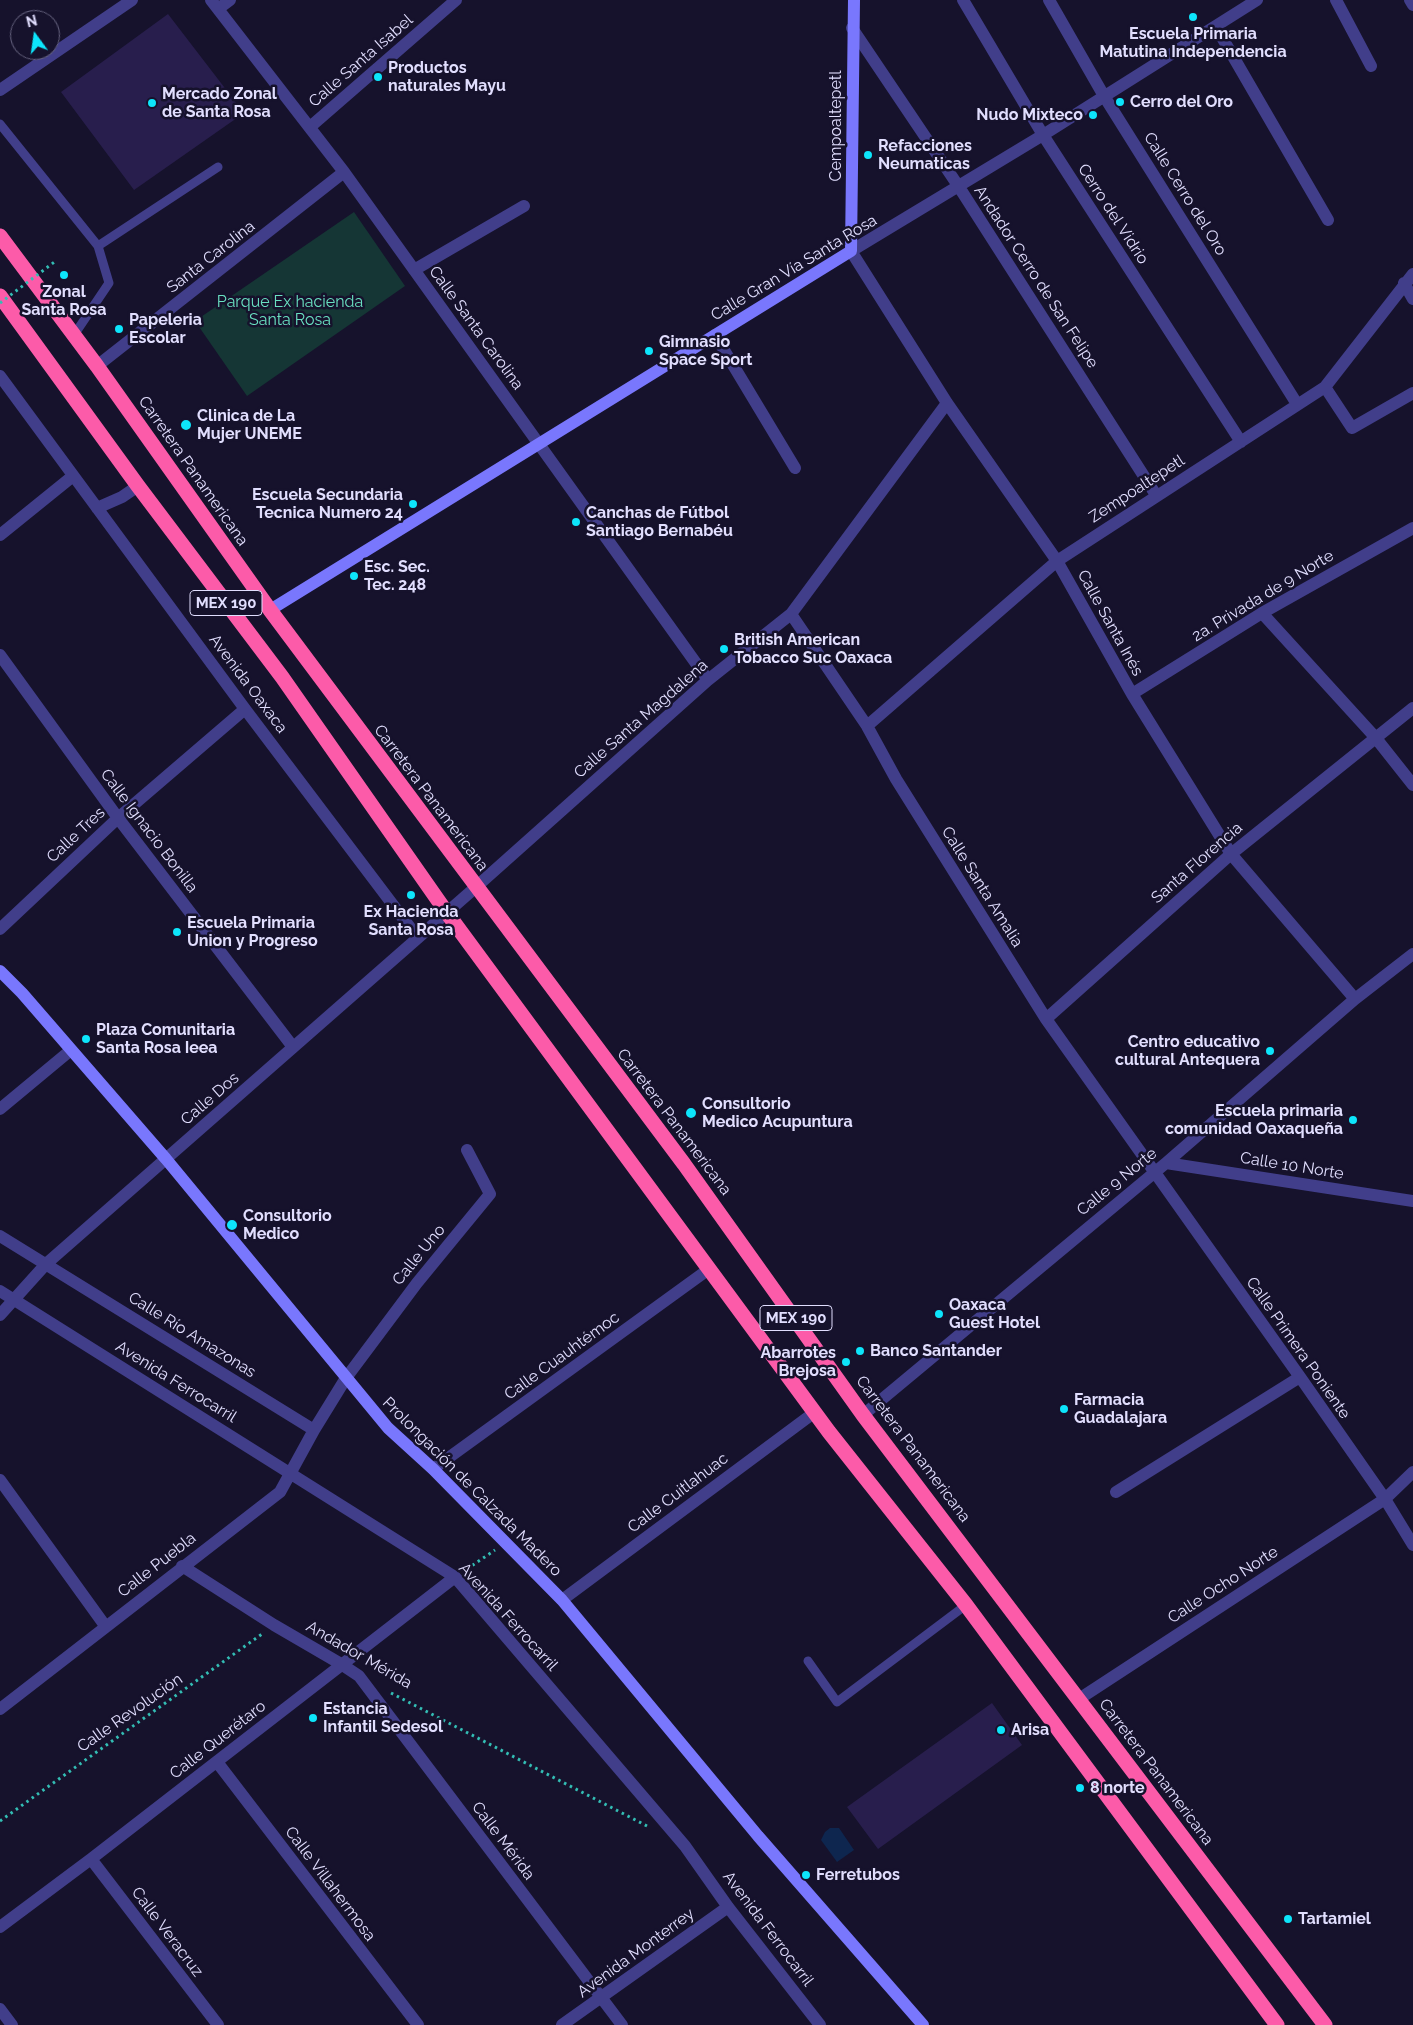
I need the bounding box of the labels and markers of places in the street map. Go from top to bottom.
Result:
marker: Escuela Primaria Matutina Independencia [1187,11,1199,23]
place label: Escuela Primaria Matutina Independencia [1099,24,1287,62]
place label: Productos naturales Mayu [388,58,506,96]
marker: Productos naturales Mayu [372,71,384,83]
place label: Mercado Zonal de Santa Rosa [162,84,277,122]
place label: Cerro del Oro [1130,92,1233,112]
marker: Cerro del Oro [1114,96,1126,108]
marker: Mercado Zonal de Santa Rosa [146,97,158,109]
place label: Nudo Mixteco [976,105,1083,125]
marker: Nudo Mixteco [1087,109,1099,121]
place label: Refacciones Neumaticas [878,136,972,174]
marker: Refacciones Neumaticas [862,149,874,161]
marker: Zonal Santa Rosa [58,269,70,281]
place label: Zonal Santa Rosa [22,282,106,320]
place label: Papeleria Escolar [129,310,202,348]
marker: Papeleria Escolar [113,323,125,335]
place label: Gimnasio Space Sport [659,332,752,370]
marker: Gimnasio Space Sport [643,345,655,357]
place label: Clinica de La Mujer UNEME [197,406,302,444]
marker: Clinica de La Mujer UNEME [179,418,193,432]
place label: Escuela Secundaria Tecnica Numero 24 [252,485,403,523]
marker: Escuela Secundaria Tecnica Numero 24 [407,498,419,510]
place label: Canchas de Fútbol Santiago Bernabéu [586,503,733,541]
marker: Canchas de Fútbol Santiago Bernabéu [570,516,582,528]
place label: Esc. Sec. Tec. 248 [364,557,430,595]
marker: Esc. Sec. Tec. 248 [348,570,360,582]
place label: British American Tobacco Suc Oaxaca [734,630,892,668]
marker: British American Tobacco Suc Oaxaca [718,643,730,655]
marker: Ex Hacienda Santa Rosa [405,889,417,901]
place label: Ex Hacienda Santa Rosa [364,902,458,940]
place label: Escuela Primaria Union y Progreso [187,913,318,951]
marker: Escuela Primaria Union y Progreso [171,926,183,938]
place label: Plaza Comunitaria Santa Rosa Ieea [96,1020,235,1058]
place label: Centro educativo cultural Antequera [1115,1032,1260,1070]
marker: Plaza Comunitaria Santa Rosa Ieea [80,1033,92,1045]
marker: Centro educativo cultural Antequera [1264,1045,1276,1057]
place label: Consultorio Medico Acupuntura [702,1094,853,1132]
place label: Escuela primaria comunidad Oaxaqueña [1165,1101,1343,1139]
marker: Consultorio Medico Acupuntura [684,1106,698,1120]
marker: Escuela primaria comunidad Oaxaqueña [1347,1114,1359,1126]
place label: Consultorio Medico [243,1206,332,1244]
marker: Consultorio Medico [225,1218,239,1232]
place label: Oaxaca Guest Hotel [949,1295,1040,1333]
marker: Oaxaca Guest Hotel [933,1308,945,1320]
place label: Banco Santander [870,1341,1002,1361]
place label: Abarrotes Brejosa [761,1343,836,1381]
marker: Banco Santander [854,1345,866,1357]
marker: Abarrotes Brejosa [840,1356,852,1368]
place label: Farmacia Guadalajara [1074,1390,1167,1428]
marker: Farmacia Guadalajara [1058,1403,1070,1415]
place label: Estancia Infantil Sedesol [323,1699,443,1737]
marker: Estancia Infantil Sedesol [307,1712,319,1724]
place label: Arisa [1011,1720,1049,1740]
marker: Arisa [995,1724,1007,1736]
place label: 8 norte [1090,1778,1145,1798]
marker: 8 norte [1074,1782,1086,1794]
place label: Ferretubos [816,1865,900,1885]
marker: Ferretubos [800,1869,812,1881]
place label: Tartamiel [1298,1909,1371,1929]
marker: Tartamiel [1282,1913,1294,1925]

